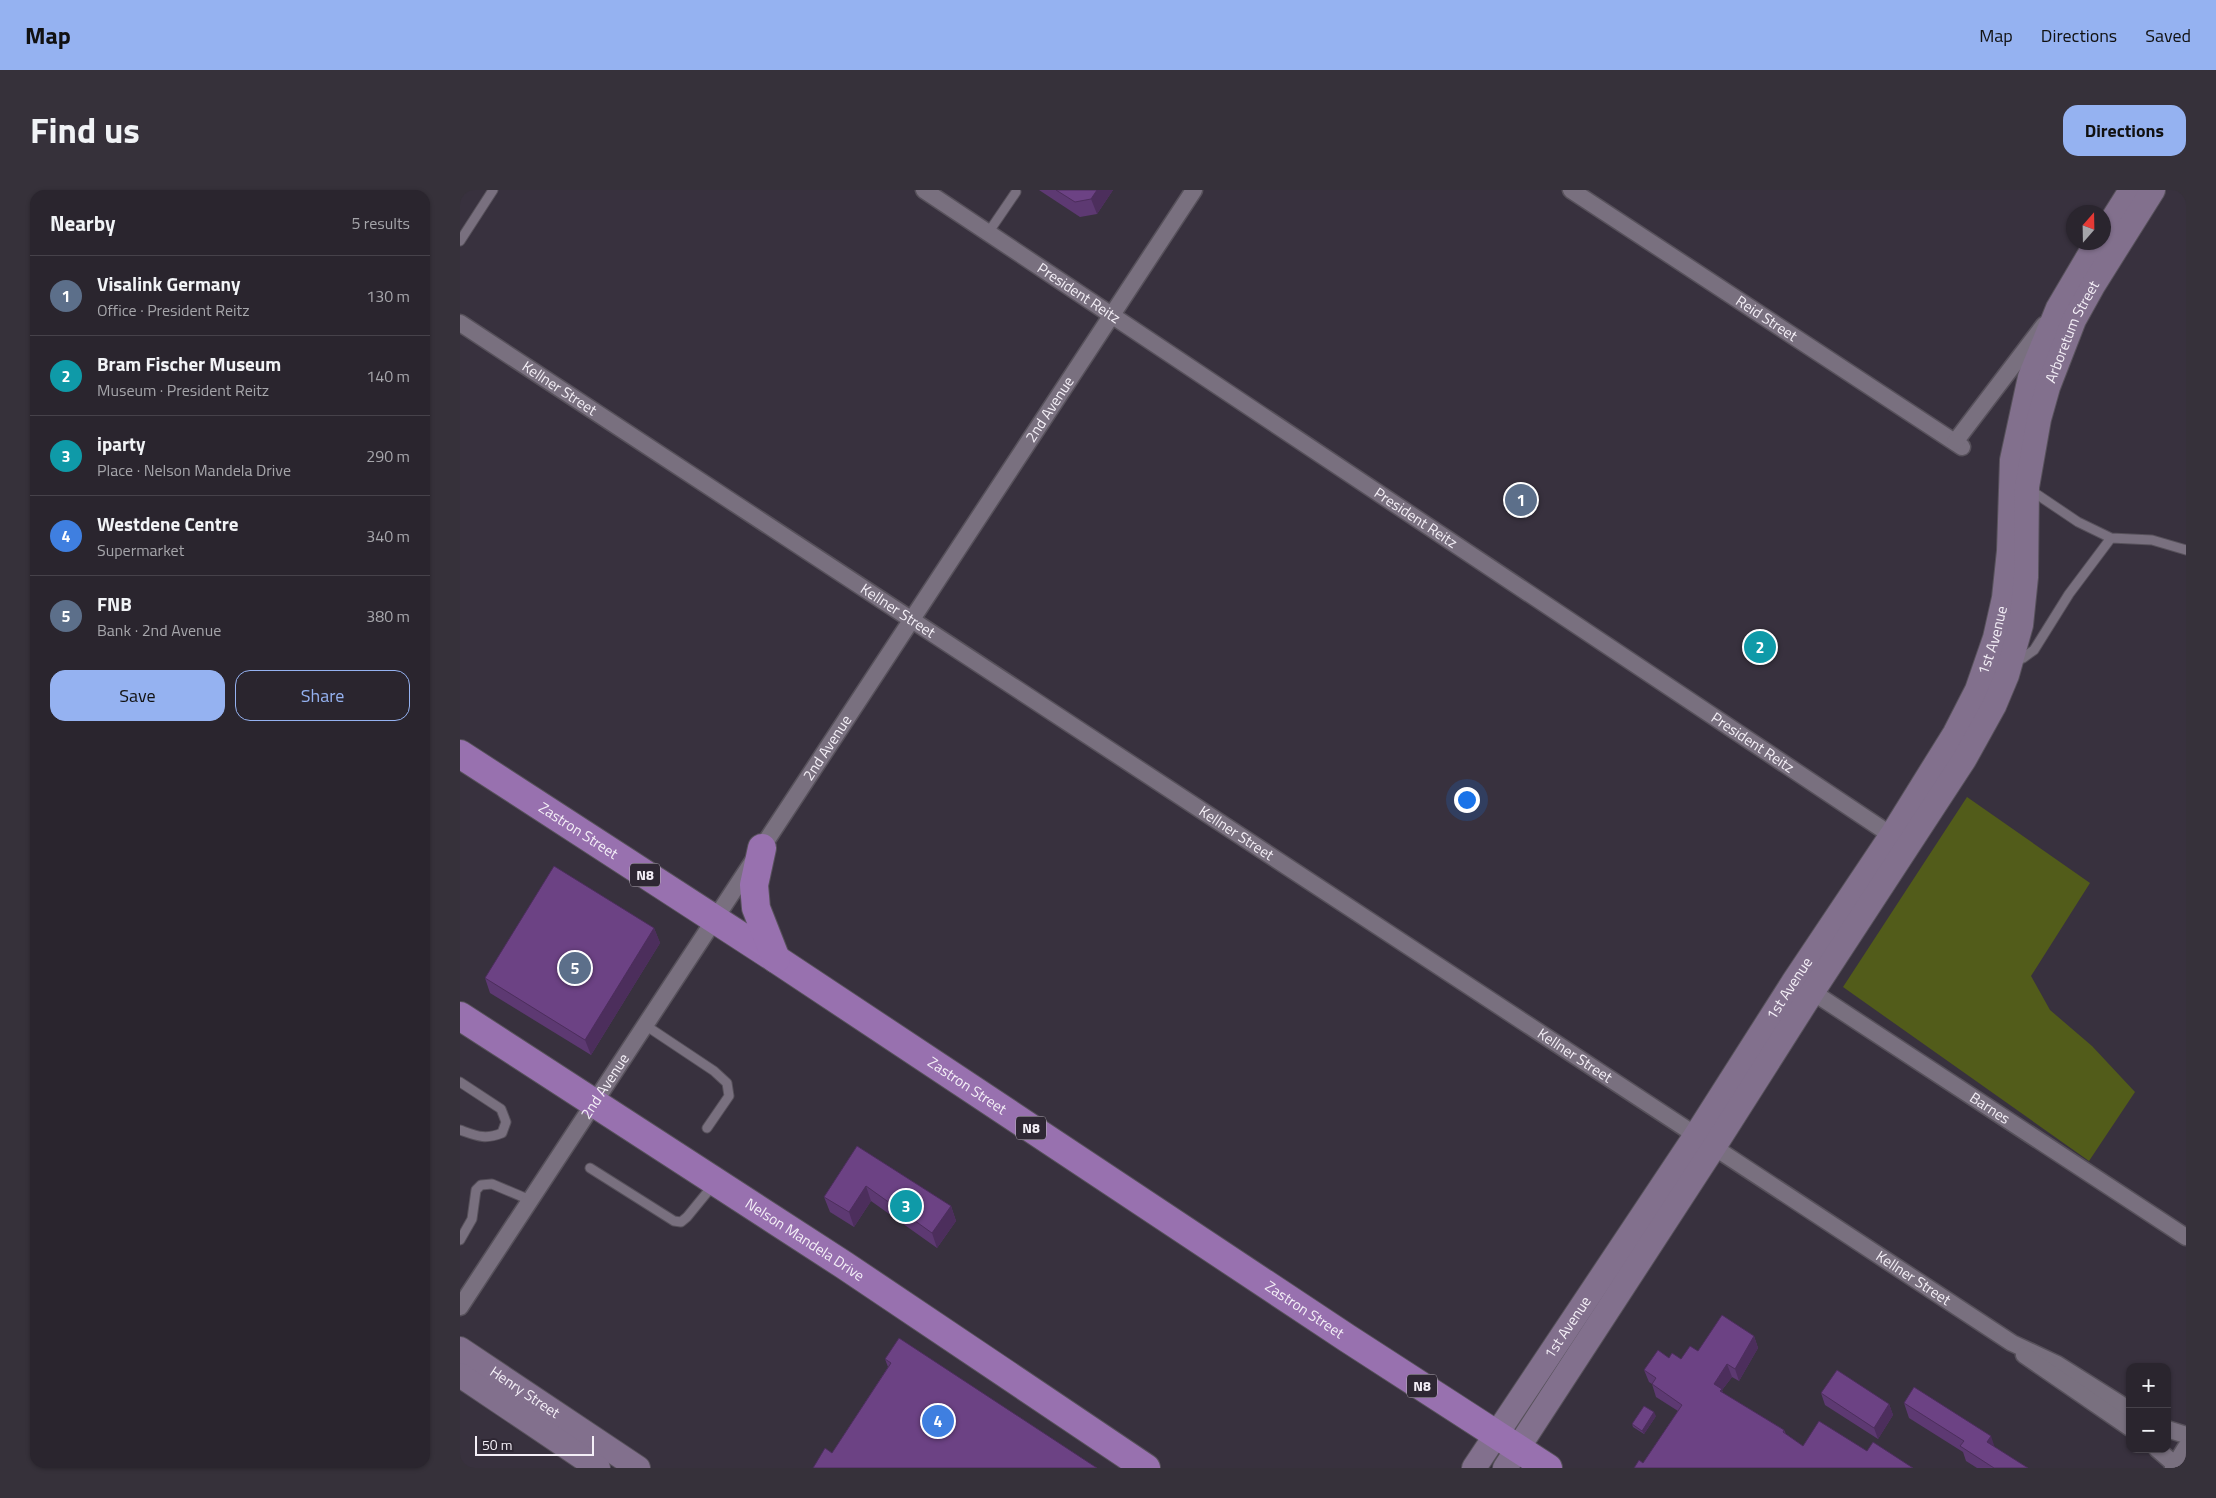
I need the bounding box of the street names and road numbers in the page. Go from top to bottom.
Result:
street label: President Reitz [1033,257,1125,329]
street label: Arboretum Street [2039,275,2105,386]
street label: Reid Street [1731,289,1803,347]
street label: Kellner Street [518,355,602,421]
street label: 2nd Avenue [1019,372,1079,447]
street label: President Reitz [1370,481,1462,554]
street label: Kellner Street [856,577,941,644]
street label: 1st Avenue [1971,604,2013,678]
street label: President Reitz [1707,706,1799,779]
street label: 2nd Avenue [797,710,857,785]
street label: Zastron Street [534,796,624,865]
street label: Kellner Street [1195,800,1279,866]
road number: N8 [630,864,660,886]
street label: 1st Avenue [1760,952,1818,1024]
street label: Kellner Street [1533,1022,1618,1089]
street label: 2nd Avenue [574,1049,635,1124]
street label: Zastron Street [923,1051,1012,1121]
street label: Barnes [1965,1086,2015,1130]
road number: N8 [1016,1116,1046,1140]
street label: Nelson Mandela Drive [741,1192,869,1287]
street label: Kellner Street [1871,1245,1956,1311]
street label: Zastron Street [1261,1275,1350,1344]
street label: 1st Avenue [1538,1291,1597,1363]
street label: Henry Street [485,1360,565,1424]
road number: N8 [1407,1374,1437,1398]

